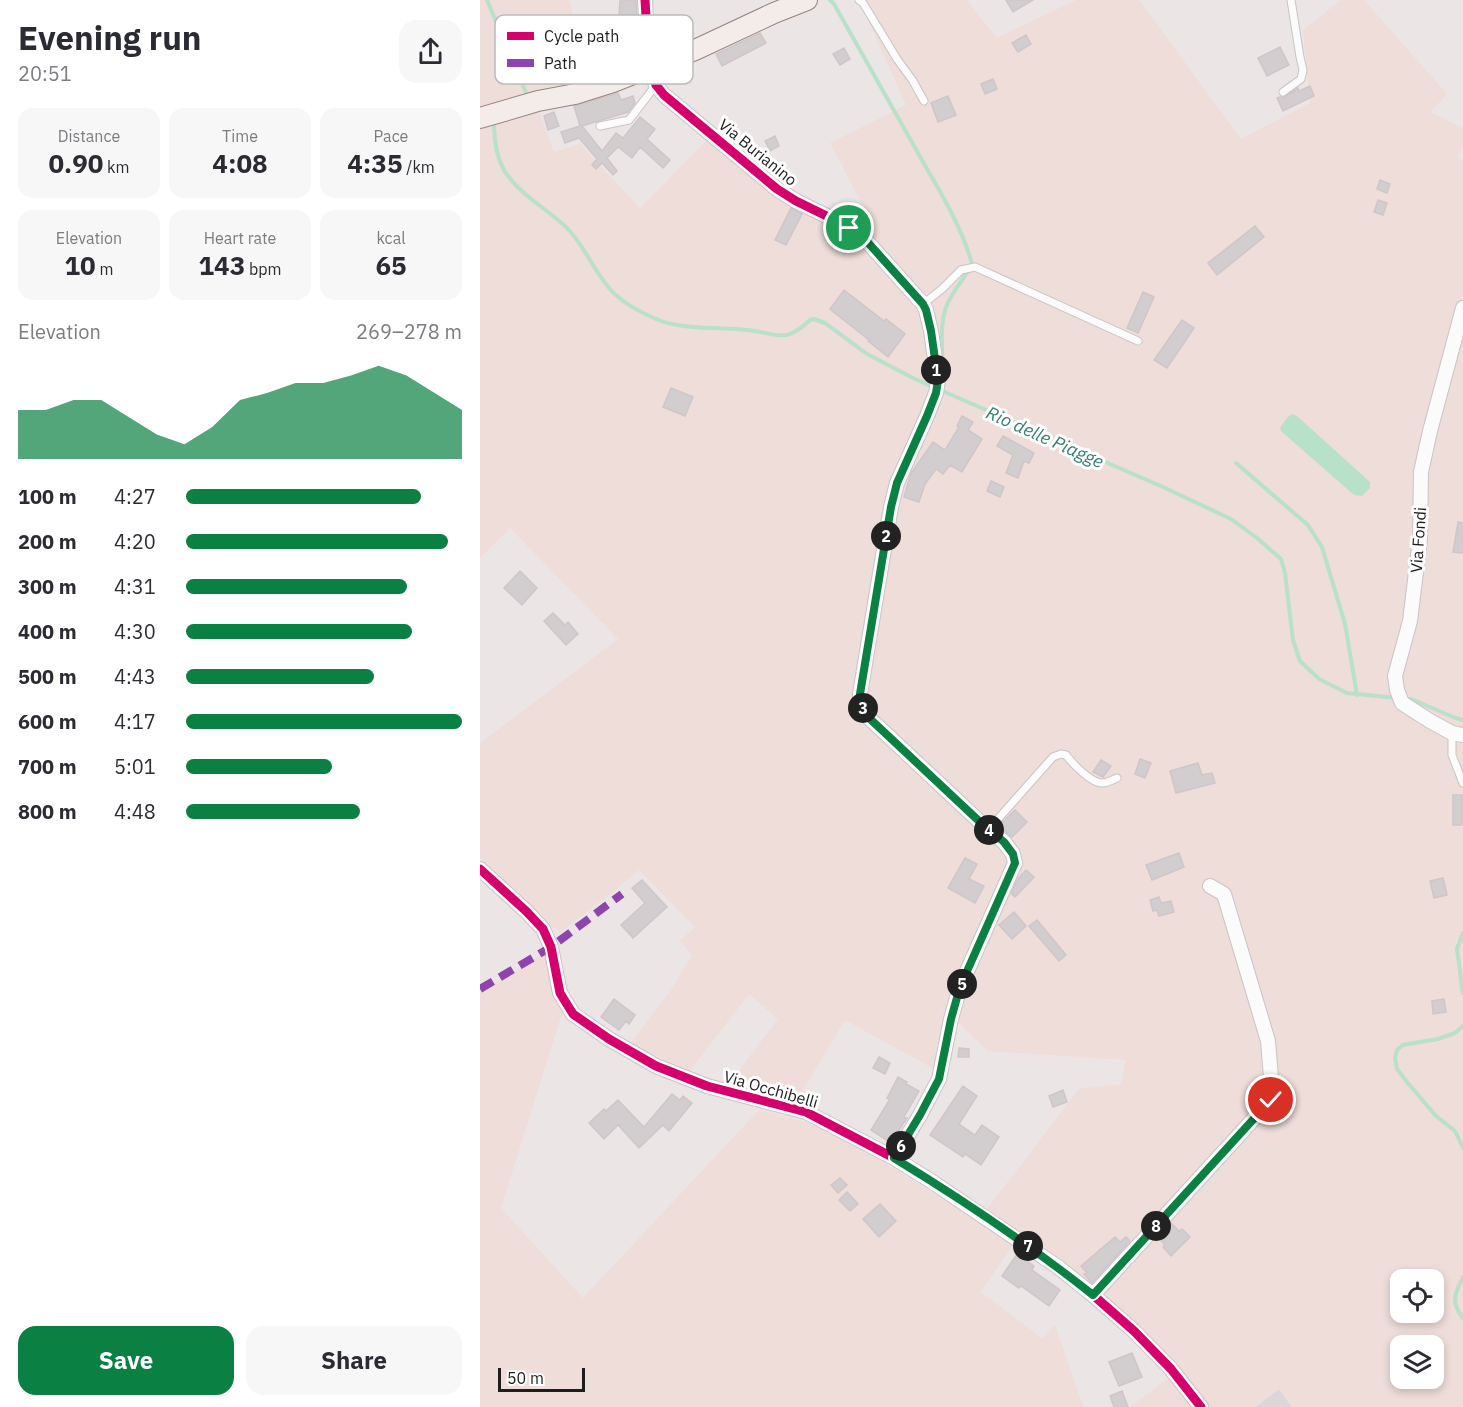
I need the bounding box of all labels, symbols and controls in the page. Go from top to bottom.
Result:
legend [495,15,693,84]
text: Evening run [18,16,202,59]
button: share [399,20,462,83]
text: Cycle path [544,26,619,46]
text: Path [544,53,577,73]
text: 20:51 [18,60,72,87]
street label: Via Burianino [715,114,801,190]
text: Distance [58,126,120,146]
text: Time [222,126,258,146]
text: Pace [374,126,408,146]
text: 0.90 [48,146,103,180]
text: 4:08 [212,146,268,180]
text: 4:35 [347,146,403,180]
text: km [103,157,130,177]
text: /km [403,157,435,177]
pin [823,202,874,253]
icon: arrive [832,211,865,244]
text: Elevation [56,228,122,248]
text: Heart rate [204,228,276,248]
text: kcal [376,228,406,248]
text: 10 [65,248,96,282]
text: 143 [198,248,245,282]
text: 65 [375,248,407,282]
text: m [96,259,113,279]
text: bpm [245,259,282,279]
text: Elevation [18,318,101,345]
text: 269–278 m [356,318,462,345]
pin: 1 [921,355,951,385]
text: 1 [931,360,941,380]
water label: Rio delle Piagge [983,401,1107,473]
text: 100 m [18,483,77,510]
text: 4:27 [114,483,156,510]
street label: Via Fondi [1406,506,1430,574]
pin: 2 [871,521,901,551]
text: 2 [881,526,891,546]
text: 200 m [18,528,77,555]
text: 4:20 [114,528,156,555]
text: 300 m [18,573,77,600]
text: 4:31 [114,573,156,600]
text: 400 m [18,618,77,645]
text: 4:30 [114,618,156,645]
text: 500 m [18,663,77,690]
text: 4:43 [114,663,156,690]
pin: 3 [848,693,878,723]
text: 3 [858,698,868,718]
text: 600 m [18,708,77,735]
text: 4:17 [114,708,156,735]
text: 700 m [18,753,77,780]
text: 5:01 [114,753,156,780]
text: 800 m [18,798,77,825]
text: 4:48 [114,798,156,825]
pin: 4 [974,815,1004,845]
text: 4 [984,820,994,840]
pin: 5 [947,969,977,999]
text: 5 [957,974,967,994]
street label: Via Occhibelli [722,1066,820,1112]
pin [1245,1074,1296,1125]
icon: check [1254,1083,1287,1116]
pin: 6 [886,1131,916,1161]
text: 6 [896,1136,906,1156]
pin: 8 [1141,1211,1171,1241]
text: 8 [1151,1216,1161,1236]
pin: 7 [1013,1231,1043,1261]
text: 7 [1023,1236,1033,1256]
map controls [1390,1269,1444,1389]
button: locate [1390,1269,1444,1323]
button: Save [18,1326,234,1395]
button: Share [246,1326,462,1395]
button: layers [1390,1335,1444,1389]
scale bar [498,1365,585,1392]
text: 50 m [507,1368,544,1388]

